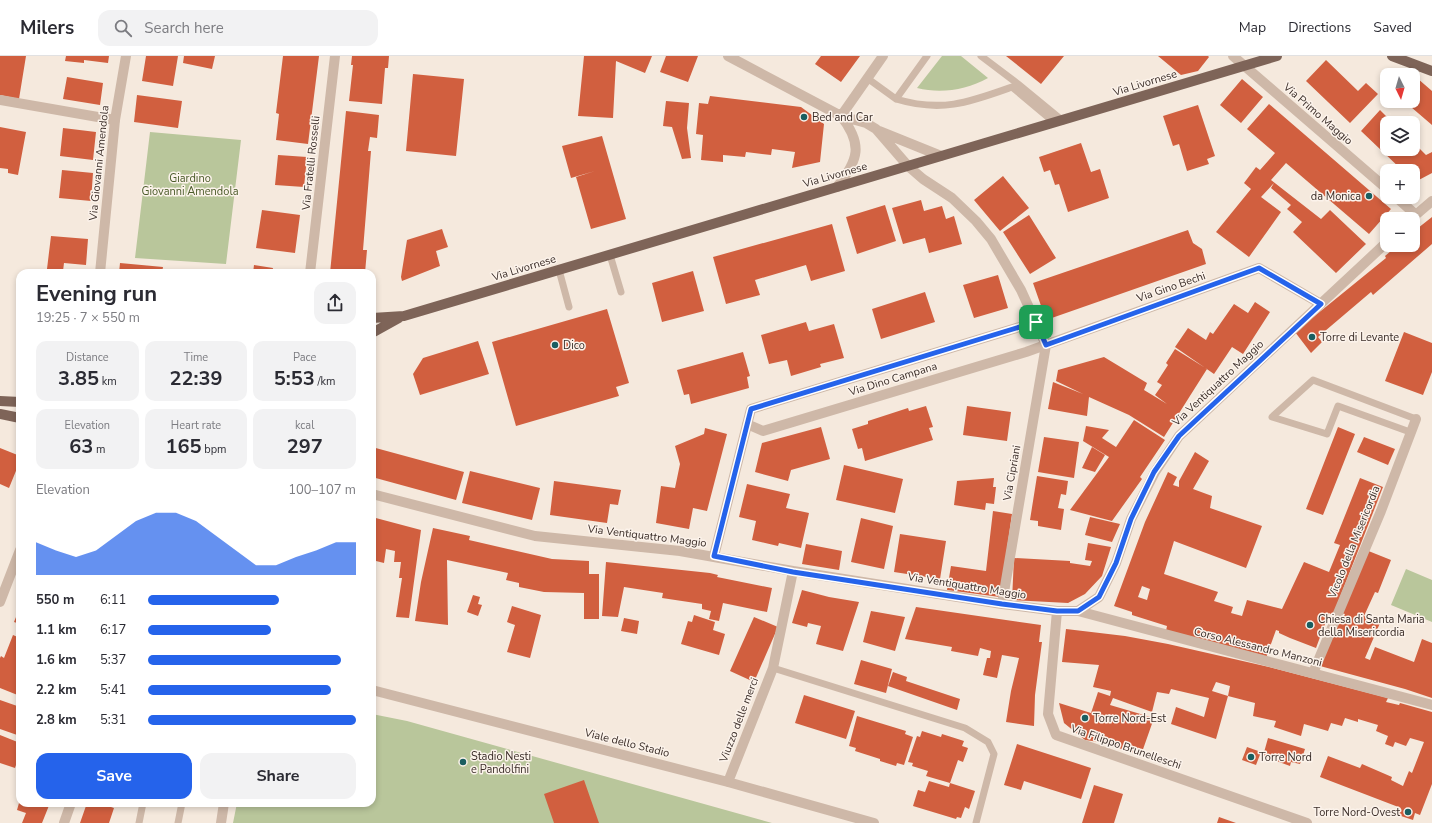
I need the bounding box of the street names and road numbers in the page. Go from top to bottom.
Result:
street label: Via Livornese [1110,66,1179,100]
street label: Via Primo Maggio [1279,79,1356,148]
street label: Via Giovanni Amendola [85,104,113,222]
street label: Via Fratelli Rosselli [298,115,323,212]
street label: Via Livornese [800,159,869,192]
street label: Via Livornese [489,251,558,285]
street label: Via Gino Bechi [1134,268,1207,306]
street label: Via Ventiquattro Maggio [1168,337,1267,430]
street label: Via Dino Campana [846,358,939,400]
street label: Via Cipriani [1000,444,1024,503]
street label: Vicolo della Misericordia [1324,483,1384,601]
street label: Via Ventiquattro Maggio [586,521,707,551]
street label: Via Ventiquattro Maggio [906,569,1027,603]
street label: Corso Alessandro Manzoni [1192,624,1324,670]
street label: Viuzzo delle merci [716,676,762,765]
street label: Via Filippo Brunelleschi [1068,721,1183,773]
street label: Viale dello Stadio [582,725,671,761]

